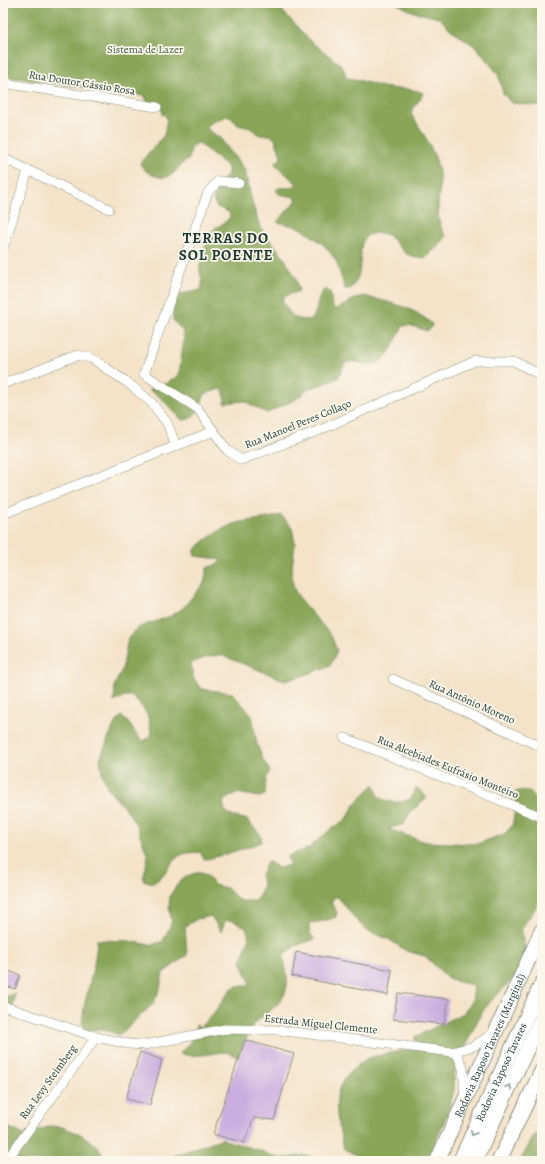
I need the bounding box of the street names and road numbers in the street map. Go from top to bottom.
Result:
street label: Rua Doutor Cássio Rosa [28,67,137,99]
street label: Rua Manoel Peres Collaço [242,395,354,452]
street label: Rua Antônio Moreno [427,676,518,728]
street label: Rua Alcebíades Eufrásio Monteiro [375,732,521,802]
street label: Rodovia Raposo Tavares (Marginal) [450,971,528,1119]
street label: Estrada Miguel Clemente [264,1011,378,1037]
street label: Rodovia Raposo Tavares [472,1021,530,1123]
street label: Rua Levy Steimberg [16,1041,81,1122]

